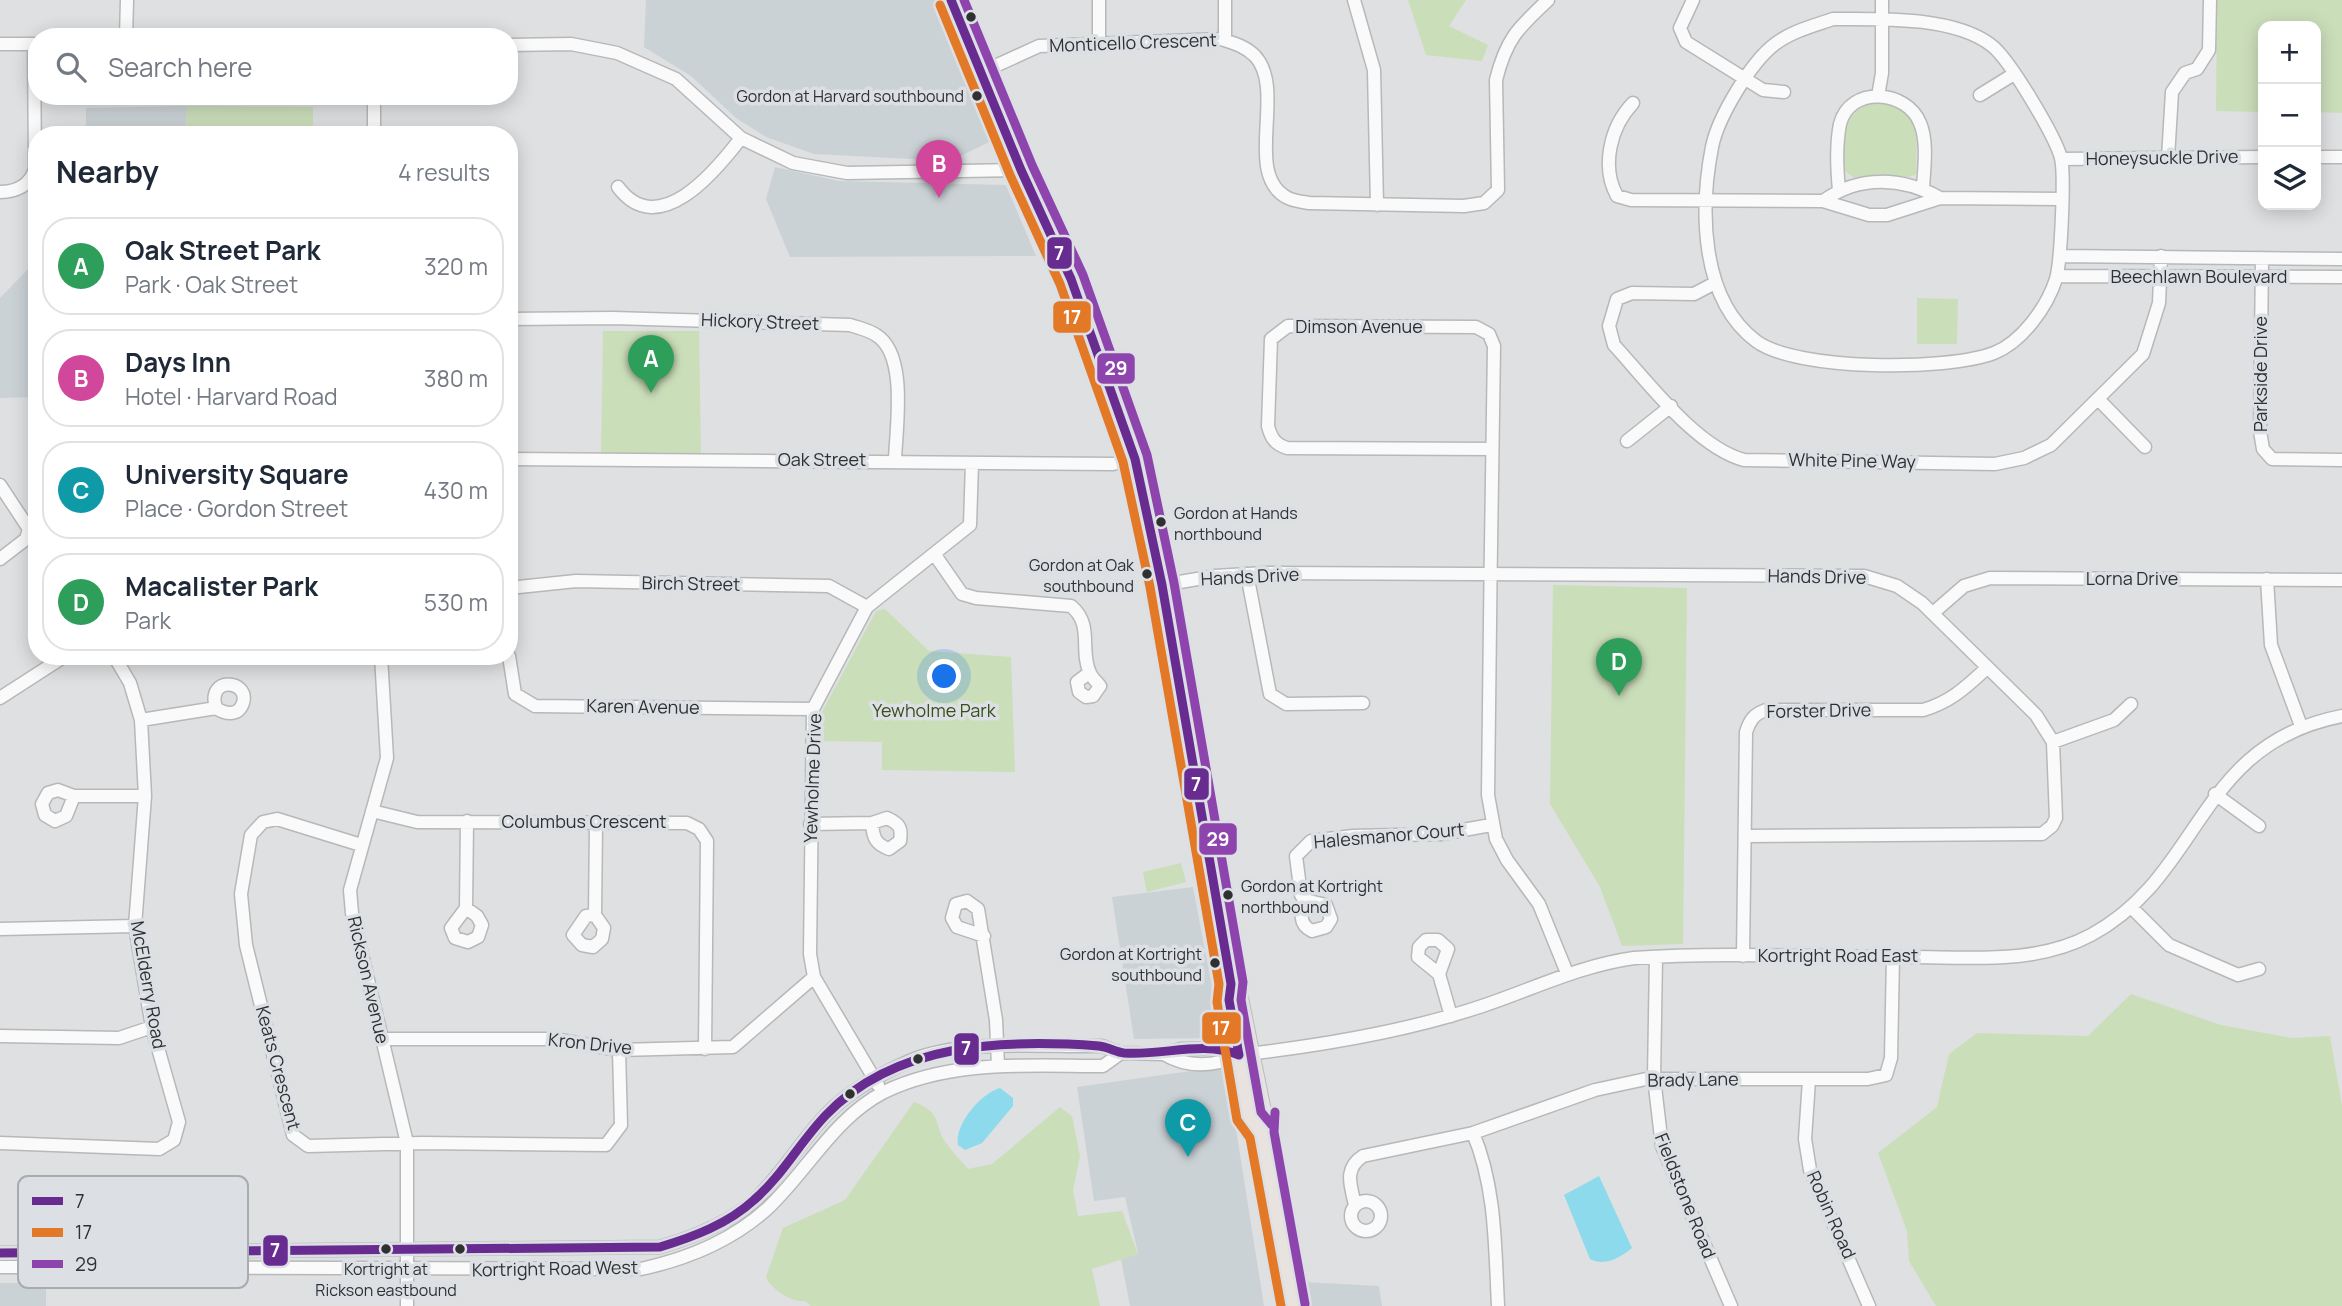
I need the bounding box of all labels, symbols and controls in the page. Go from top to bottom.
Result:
unlabelled marker [964,10,978,24]
map controls [2258,21,2321,210]
button: + [2258,21,2321,84]
street label: Monticello Crescent [1049,27,1217,57]
search box [28,28,518,105]
icon: search [52,48,90,86]
text: Search here [108,49,253,85]
button: − [2258,84,2321,147]
place label: Gordon at Harvard southbound [736,85,964,107]
marker: Gordon at Harvard southbound [970,89,984,103]
pin: B [916,140,962,198]
street label: Honeysuckle Drive [2085,144,2239,170]
button: layers [2258,147,2321,210]
text: Nearby [56,151,159,192]
text: 4 results [398,156,490,188]
text: Oak Street Park [125,232,320,268]
line badge: 7 [1046,236,1073,270]
text: 7 [1054,240,1064,266]
text: A [73,250,89,282]
text: 320 m [424,250,488,282]
street label: Beechlawn Boulevard [2111,264,2288,288]
text: Park · Oak Street [125,268,298,300]
line badge: 17 [1052,300,1092,334]
text: 17 [1063,304,1081,330]
street label: Hickory Street [701,307,820,335]
street label: Dimson Avenue [1295,314,1423,338]
street label: Parkside Drive [2248,316,2272,432]
pin: A [628,335,674,393]
text: Days Inn [125,344,231,380]
line badge: 29 [1096,352,1136,385]
text: 29 [1104,355,1128,381]
text: B [74,362,88,394]
text: 380 m [424,362,488,394]
text: Hotel · Harvard Road [125,380,338,412]
street label: Oak Street [778,447,866,471]
street label: White Pine Way [1788,447,1916,473]
text: University Square [125,456,349,492]
text: C [73,474,90,506]
text: 430 m [424,474,488,506]
text: Place · Gordon Street [125,492,348,524]
place label: Gordon at Hands northbound [1174,502,1298,545]
marker: Gordon at Hands northbound [1154,515,1168,529]
place label: Gordon at Oak southbound [1029,554,1135,597]
street label: Hands Drive [1200,561,1300,591]
street label: Hands Drive [1767,563,1867,589]
street label: Lorna Drive [2086,566,2178,590]
marker: Gordon at Oak southbound [1140,567,1154,581]
text: Macalister Park [125,568,318,604]
street label: Birch Street [641,570,741,596]
text: D [73,586,89,618]
text: 530 m [424,586,488,618]
text: Park [125,604,171,636]
pin: D [1596,638,1642,696]
your location [927,659,961,693]
street label: Karen Avenue [586,693,700,719]
street label: Forster Drive [1766,697,1871,723]
park label: Yewholme Park [872,698,997,722]
street label: Yewholme Drive [798,713,826,843]
line badge: 7 [1183,767,1210,801]
text: 7 [1191,771,1201,797]
street label: Columbus Crescent [501,809,667,833]
street label: Halesmanor Court [1313,816,1465,854]
line badge: 29 [1198,822,1238,856]
text: 29 [1206,826,1230,852]
place label: Gordon at Kortright northbound [1241,875,1383,918]
marker: Gordon at Kortright northbound [1221,888,1235,902]
street label: Rickson Avenue [343,914,395,1046]
street label: McElderry Road [126,919,172,1051]
place label: Gordon at Kortright southbound [1060,943,1202,986]
street label: Kortright Road East [1758,943,1918,967]
marker: Gordon at Kortright southbound [1208,956,1222,970]
street label: Keats Crescent [251,1003,307,1132]
line badge: 17 [1201,1011,1242,1045]
text: 17 [1212,1015,1230,1041]
street label: Kron Drive [547,1027,633,1059]
line badge: 7 [953,1032,980,1066]
text: 7 [961,1035,971,1061]
unlabelled marker [911,1052,925,1066]
street label: Brady Lane [1647,1066,1739,1092]
unlabelled marker [843,1087,857,1101]
pin: C [1165,1099,1211,1157]
street label: Fieldstone Road [1650,1129,1722,1262]
street label: Robin Road [1802,1167,1862,1262]
legend [18,1176,248,1288]
text: 7 [75,1188,85,1214]
text: 17 [75,1219,92,1245]
line badge: 7 [262,1234,289,1267]
text: 7 [270,1237,280,1263]
marker: Kortright at Rickson eastbound [379,1242,393,1256]
unlabelled marker [453,1242,467,1256]
text: 29 [75,1251,98,1277]
street label: Kortright Road West [472,1255,638,1281]
place label: Kortright at Rickson eastbound [315,1258,457,1301]

